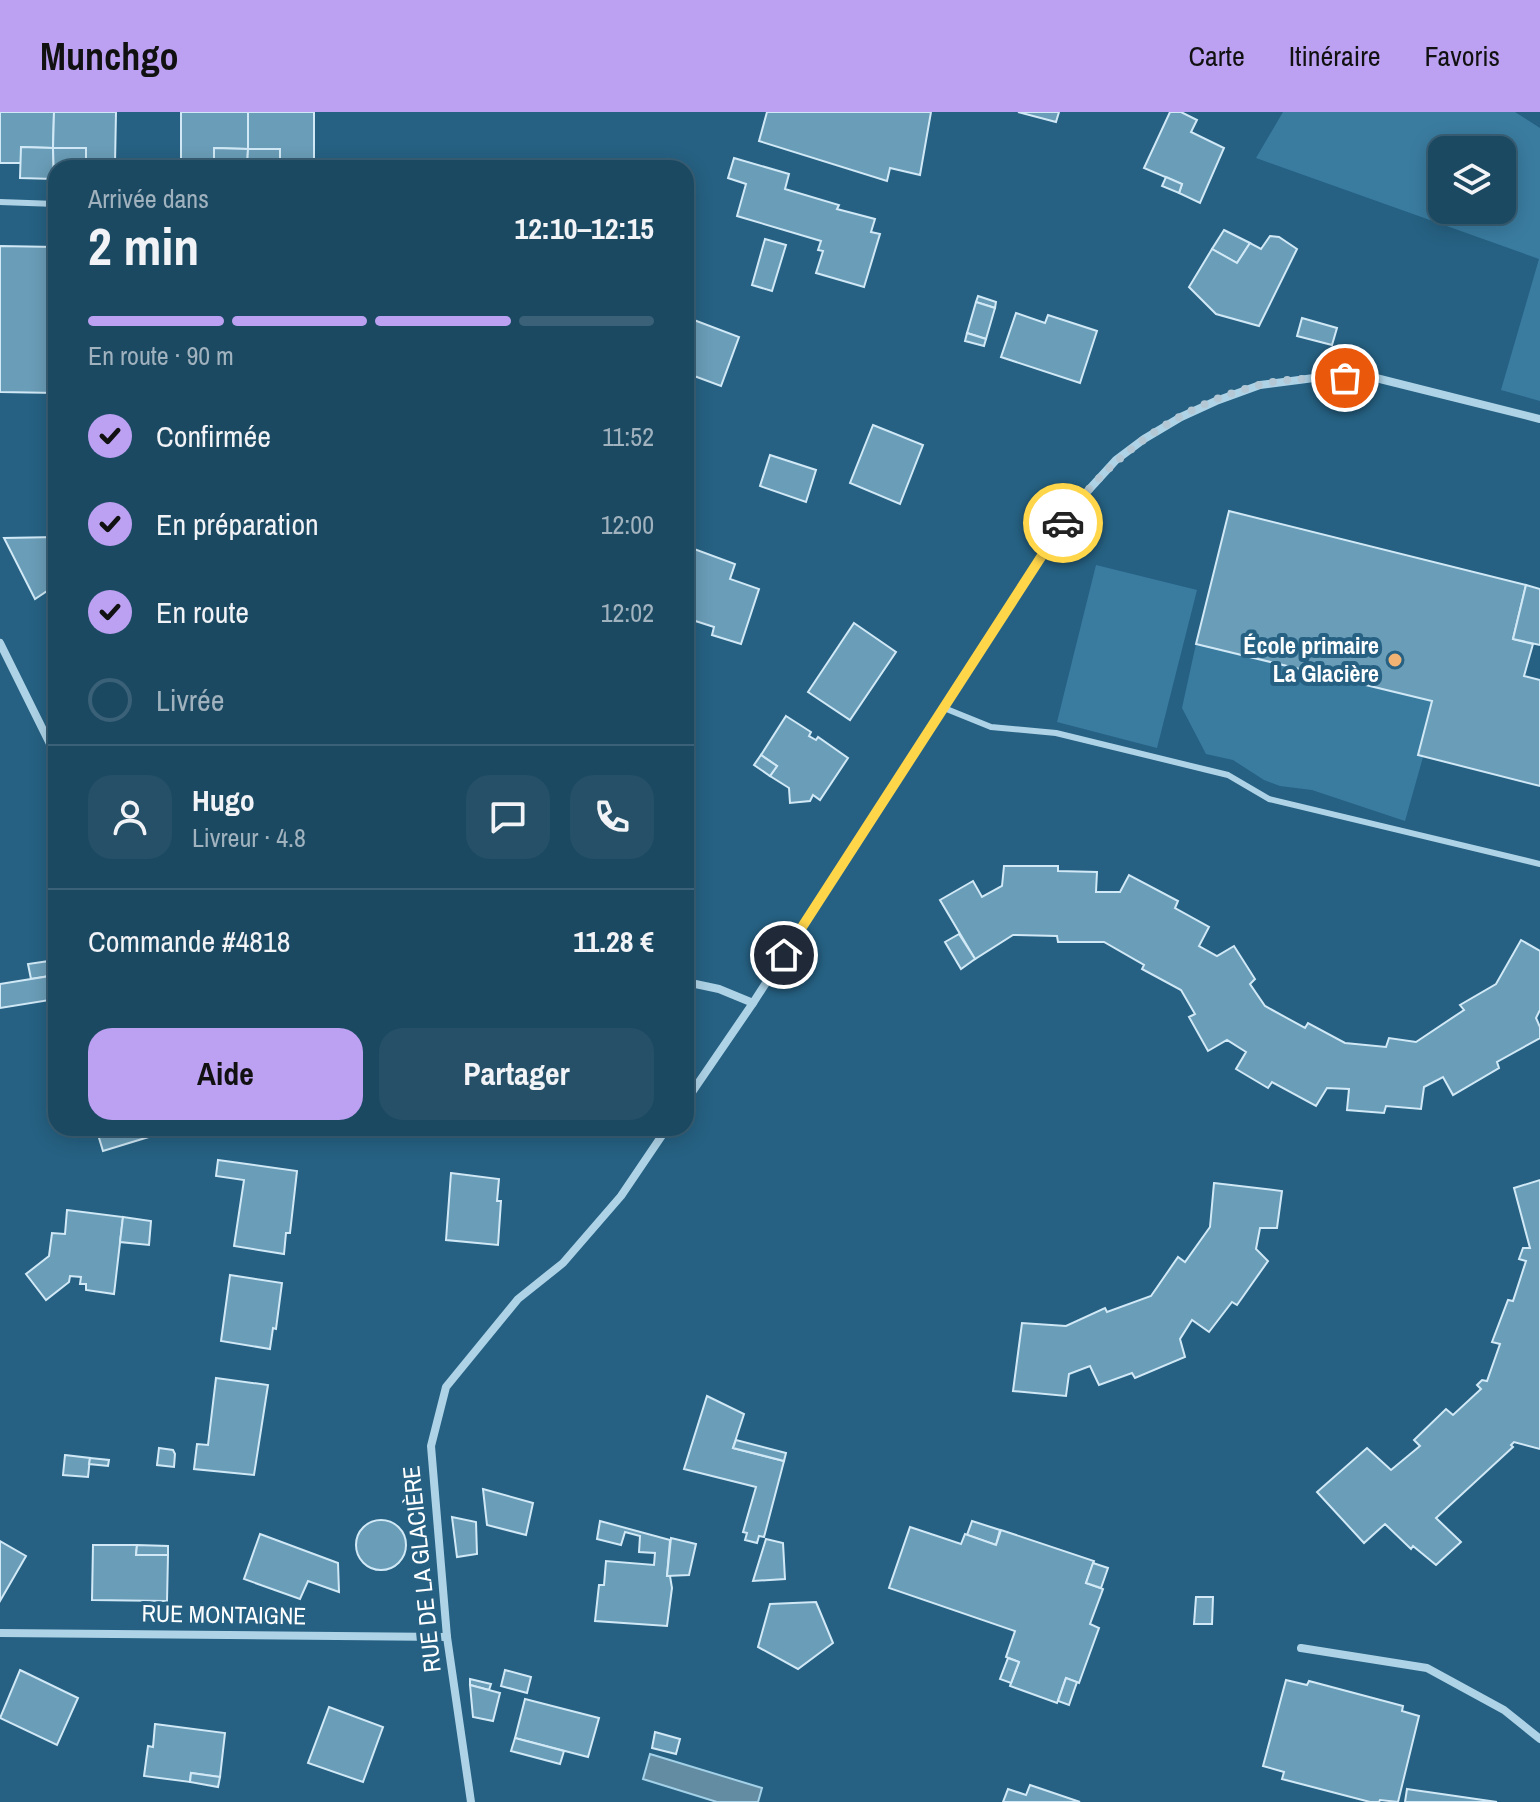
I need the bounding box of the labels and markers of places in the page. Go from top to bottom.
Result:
pin [1311,344,1379,412]
place label: École primaire La Glacière [1243,629,1379,689]
marker: École primaire La Glacière [1386,651,1404,669]
pin [750,921,818,989]

